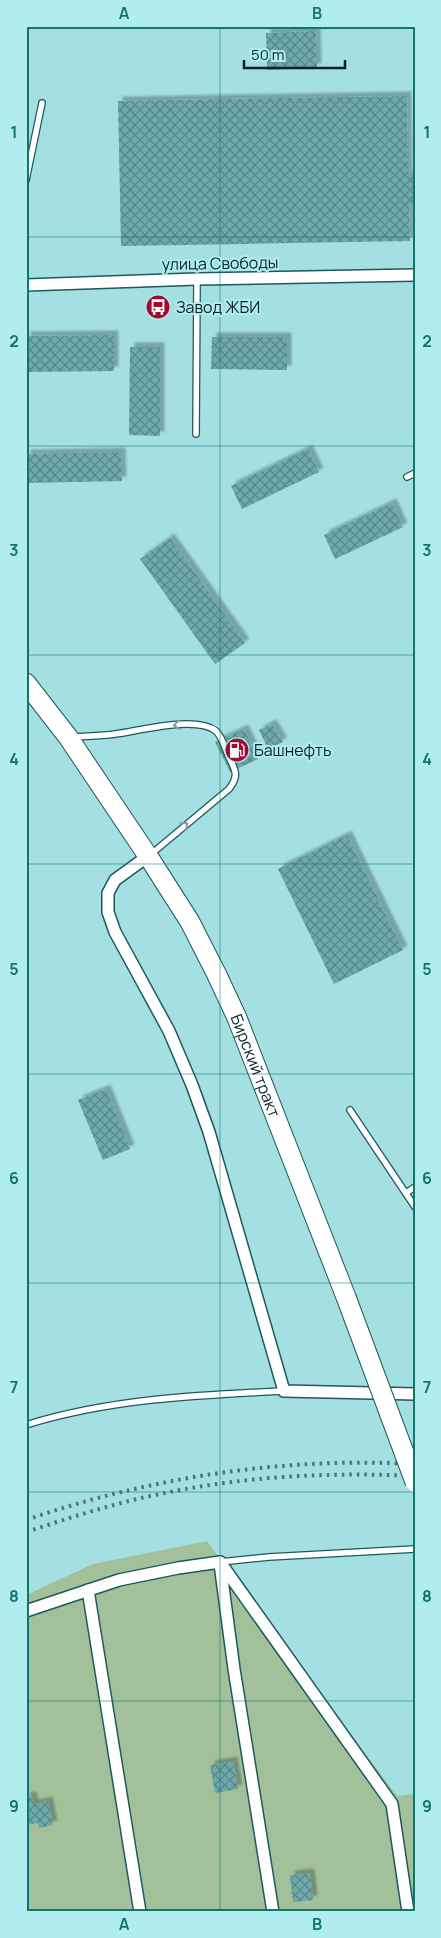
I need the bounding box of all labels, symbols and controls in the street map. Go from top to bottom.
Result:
text: A [119,2,130,24]
text: B [312,2,322,24]
scale bar [244,38,345,70]
text: 50 m [251,44,285,65]
text: 1 [10,121,18,143]
text: 1 [423,121,431,143]
street label: улица Свободы [161,251,279,275]
bus stop icon: Завод ЖБИ [145,294,171,320]
place label: Завод ЖБИ [176,296,260,318]
text: 2 [9,330,19,352]
text: 2 [422,330,432,352]
text: 3 [9,539,19,561]
text: 3 [422,539,432,561]
one-way arrow [172,719,180,730]
fuel station icon: Башнефть [224,737,250,763]
place label: Башнефть [254,739,331,761]
text: 4 [9,748,19,770]
text: 4 [422,748,432,770]
one-way arrow [180,822,189,831]
text: 5 [9,958,19,980]
text: 5 [422,958,432,980]
street label: Бирский тракт [226,1011,286,1120]
text: 6 [9,1167,19,1189]
text: 6 [422,1167,432,1189]
text: 7 [10,1376,18,1398]
text: 7 [423,1376,431,1398]
text: 8 [9,1585,19,1607]
text: 8 [422,1585,432,1607]
text: 9 [9,1795,19,1817]
text: 9 [422,1795,432,1817]
text: A [119,1913,130,1935]
text: B [312,1913,322,1935]

